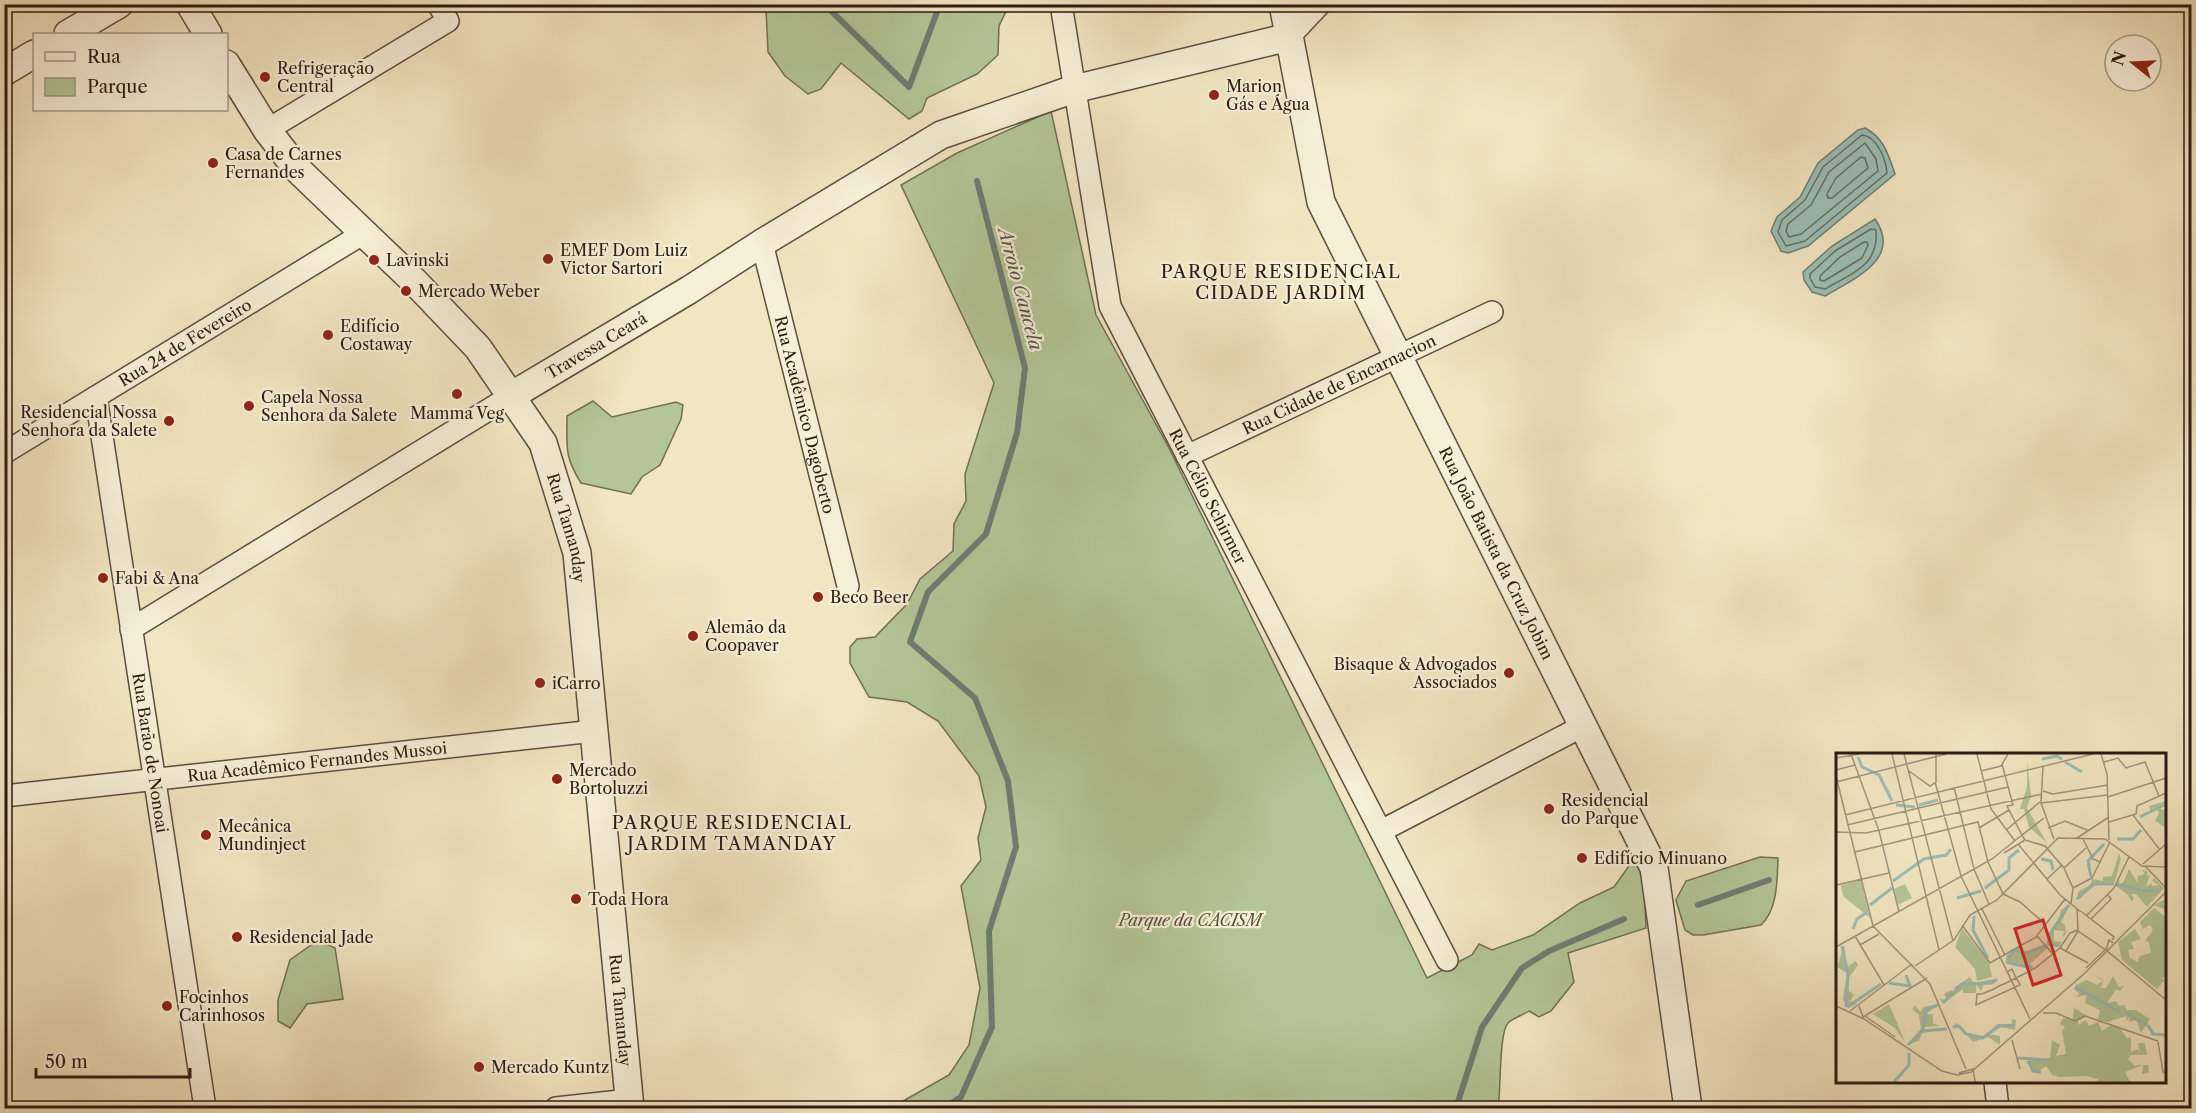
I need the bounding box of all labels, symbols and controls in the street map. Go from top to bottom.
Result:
legend [33,33,228,111]
north arrow [2103,33,2163,93]
text: Rua [87,46,121,68]
text: N [2107,49,2130,68]
place label: Refrigeração Central [277,58,374,96]
marker: Refrigeração Central [258,70,272,84]
text: Parque [87,76,148,98]
place label: Marion Gás e Água [1226,76,1310,114]
marker: Marion Gás e Água [1207,88,1221,102]
place label: Casa de Carnes Fernandes [225,144,342,182]
marker: Casa de Carnes Fernandes [206,156,220,170]
water label: Arroio Cancela [992,222,1047,353]
place label: EMEF Dom Luiz Victor Sartori [559,240,688,278]
place label: Lavinski [386,250,449,270]
marker: EMEF Dom Luiz Victor Sartori [541,252,555,266]
marker: Lavinski [367,253,381,267]
district label: PARQUE RESIDENCIAL CIDADE JARDIM [1161,261,1401,304]
place label: Mercado Weber [418,281,540,301]
marker: Mercado Weber [399,284,413,298]
street label: Rua 24 de Fevereiro [115,294,255,391]
street label: Travessa Ceará [542,307,651,383]
street label: Rua Acadêmico Dagoberto [771,314,840,516]
place label: Edifício Costaway [340,316,414,354]
marker: Edifício Costaway [321,328,335,342]
street label: Rua Cidade de Encarnacion [1239,330,1439,439]
place label: Capela Nossa Senhora da Salete [261,387,397,425]
marker: Mamma Veg [450,387,464,401]
marker: Capela Nossa Senhora da Salete [242,399,256,413]
place label: Residencial Nossa Senhora da Salete [20,402,158,440]
place label: Mamma Veg [410,403,504,423]
marker: Residencial Nossa Senhora da Salete [162,414,176,428]
street label: Rua Célio Schirmer [1165,425,1251,567]
street label: Rua João Batista da Cruz Jobim [1435,443,1558,663]
street label: Rua Tamanday [543,471,590,584]
place label: Fabi & Ana [115,568,199,588]
marker: Fabi & Ana [96,571,110,585]
place label: Beco Beer [830,587,909,607]
marker: Beco Beer [811,590,825,604]
place label: Alemão da Coopaver [704,617,787,655]
marker: Alemão da Coopaver [686,629,700,643]
place label: Bisaque & Advogados Associados [1334,654,1497,692]
marker: Bisaque & Advogados Associados [1502,666,1516,680]
street label: Rua Barão de Nonoai [128,671,173,834]
place label: iCarro [552,673,601,693]
marker: iCarro [533,676,547,690]
street label: Rua Acadêmico Fernandes Mussoi [186,737,448,786]
inset map [1836,753,2166,1083]
place label: Mercado Bortoluzzi [569,760,648,798]
marker: Mercado Bortoluzzi [550,772,564,786]
place label: Residencial do Parque [1561,790,1649,828]
marker: Residencial do Parque [1542,802,1556,816]
district label: PARQUE RESIDENCIAL JARDIM TAMANDAY [612,812,852,855]
place label: Mecânica Mundinject [218,816,306,854]
marker: Mecânica Mundinject [199,828,213,842]
place label: Edifício Minuano [1594,848,1727,868]
marker: Edifício Minuano [1575,851,1589,865]
place label: Toda Hora [588,889,669,909]
marker: Toda Hora [569,892,583,906]
park label: Parque da CACISM [1117,910,1264,930]
place label: Residencial Jade [249,927,374,947]
marker: Residencial Jade [230,930,244,944]
street label: Rua Tamanday [605,953,636,1068]
place label: Focinhos Carinhosos [179,987,265,1025]
marker: Focinhos Carinhosos [160,999,174,1013]
scale bar [36,1041,190,1079]
text: 50 m [45,1051,88,1073]
place label: Mercado Kuntz [491,1057,609,1077]
marker: Mercado Kuntz [472,1060,486,1074]

